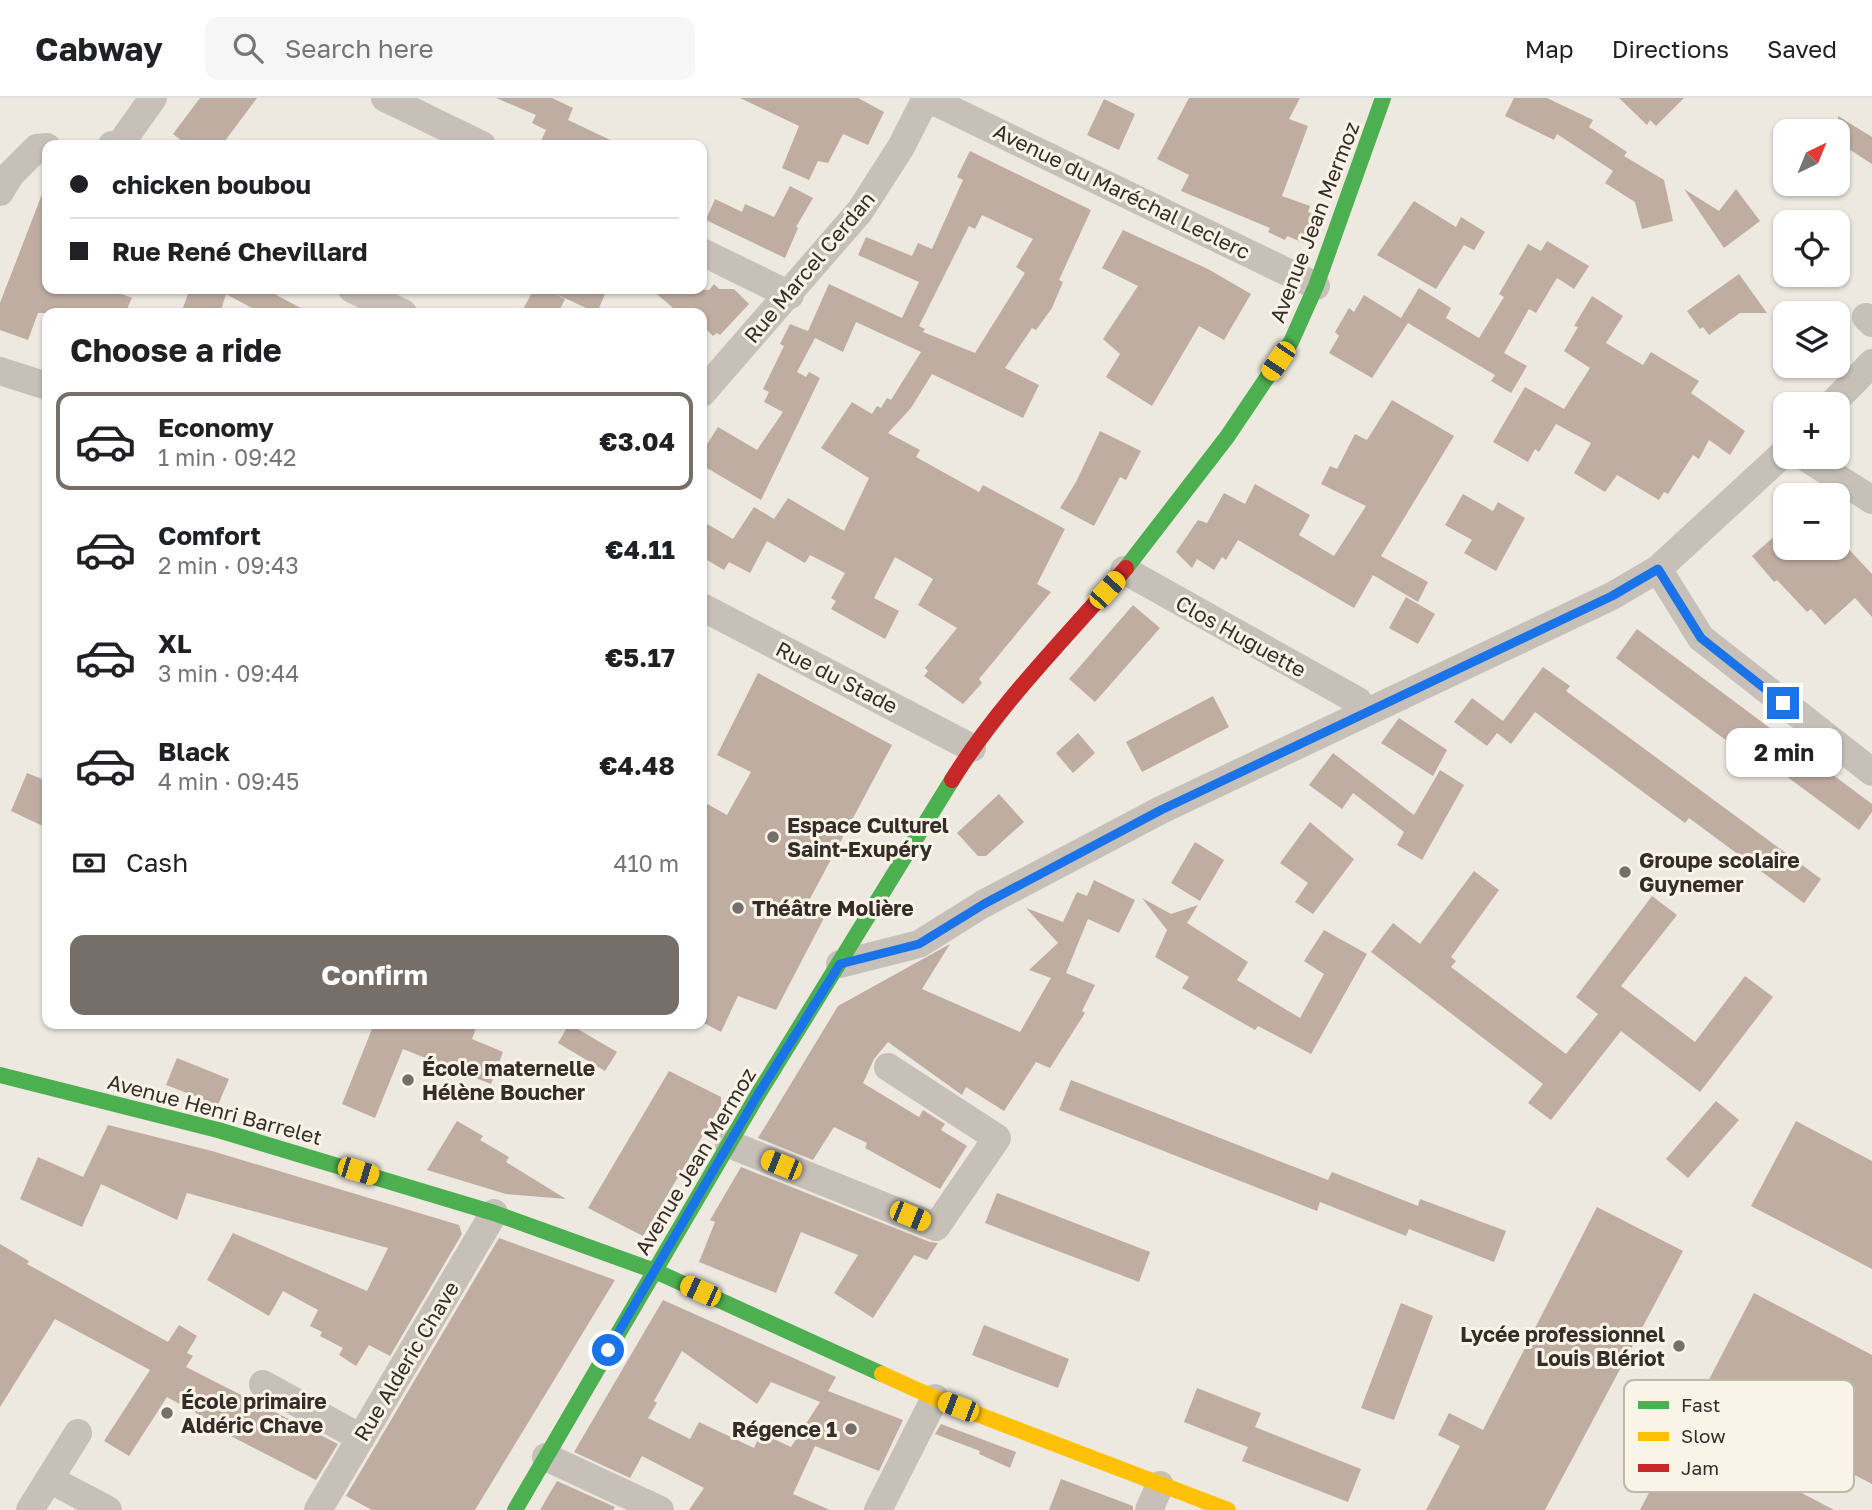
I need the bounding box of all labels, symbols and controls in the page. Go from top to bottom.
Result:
search box [205,17,695,80]
text: Cabway [35,29,163,68]
icon: search [229,29,267,67]
text: Search here [285,33,434,64]
text: Map [1525,34,1574,63]
text: Directions [1612,34,1729,63]
text: Saved [1767,34,1837,63]
street label: Avenue du Maréchal Leclerc [990,117,1254,265]
street label: Avenue Jean Mermoz [1264,118,1364,326]
north arrow [1773,119,1850,196]
map controls [1773,119,1850,560]
text: chicken boubou [112,169,311,200]
street label: Rue Marcel Cerdan [738,186,880,348]
button: locate [1773,210,1850,287]
text: Rue René Chevillard [112,236,368,267]
button: layers [1773,301,1850,378]
text: Choose a ride [70,331,282,369]
car [1258,338,1299,384]
button: + [1773,392,1850,469]
icon: car [74,410,137,473]
text: Economy [158,412,274,443]
text: €3.04 [599,426,675,457]
text: 1 min · 09:42 [158,443,296,471]
button: − [1773,483,1850,560]
icon: car [74,518,137,581]
text: Comfort [158,520,261,551]
text: €4.11 [605,534,675,565]
text: 2 min · 09:43 [158,551,299,579]
car [1086,567,1129,613]
street label: Clos Huguette [1171,589,1311,683]
icon: car [74,626,137,689]
text: XL [158,628,192,659]
street label: Rue du Stade [772,635,902,719]
text: €5.17 [605,642,675,673]
text: 3 min · 09:44 [158,659,299,687]
route end [1767,687,1799,719]
callout: 2 min [1725,728,1841,776]
icon: car [74,734,137,797]
text: Black [158,736,230,767]
text: 2 min [1754,738,1814,766]
text: €4.48 [599,750,675,781]
text: 4 min · 09:45 [158,767,299,795]
place label: Espace Culturel Saint-Exupéry [787,812,949,862]
marker: Espace Culturel Saint-Exupéry [765,829,781,845]
icon: cash [70,844,108,882]
text: Cash [126,847,188,878]
place label: Groupe scolaire Guynemer [1639,847,1800,897]
text: 410 m [613,849,679,877]
marker: Groupe scolaire Guynemer [1617,864,1633,880]
place label: Théâtre Molière [752,895,914,921]
marker: Théâtre Molière [730,900,746,916]
button: Confirm [70,935,679,1015]
place label: École maternelle Hélène Boucher [422,1055,595,1105]
street label: Avenue Jean Mermoz [629,1063,761,1259]
street label: Avenue Henri Barrelet [105,1068,325,1150]
marker: École maternelle Hélène Boucher [400,1072,416,1088]
car [758,1147,805,1183]
car [335,1155,382,1187]
car [887,1198,934,1234]
car [677,1273,724,1309]
street label: Rue Alderic Chave [348,1276,464,1446]
place label: Lycée professionnel Louis Blériot [1460,1321,1665,1371]
route start [592,1334,624,1366]
marker: Lycée professionnel Louis Blériot [1671,1338,1687,1354]
legend [1624,1380,1854,1492]
place label: École primaire Aldéric Chave [181,1388,327,1438]
car [935,1390,982,1424]
text: Fast [1681,1393,1720,1416]
marker: École primaire Aldéric Chave [159,1405,175,1421]
place label: Régence 1 [732,1416,837,1442]
marker: Régence 1 [843,1421,859,1437]
text: Slow [1681,1424,1726,1447]
text: Jam [1681,1456,1719,1479]

